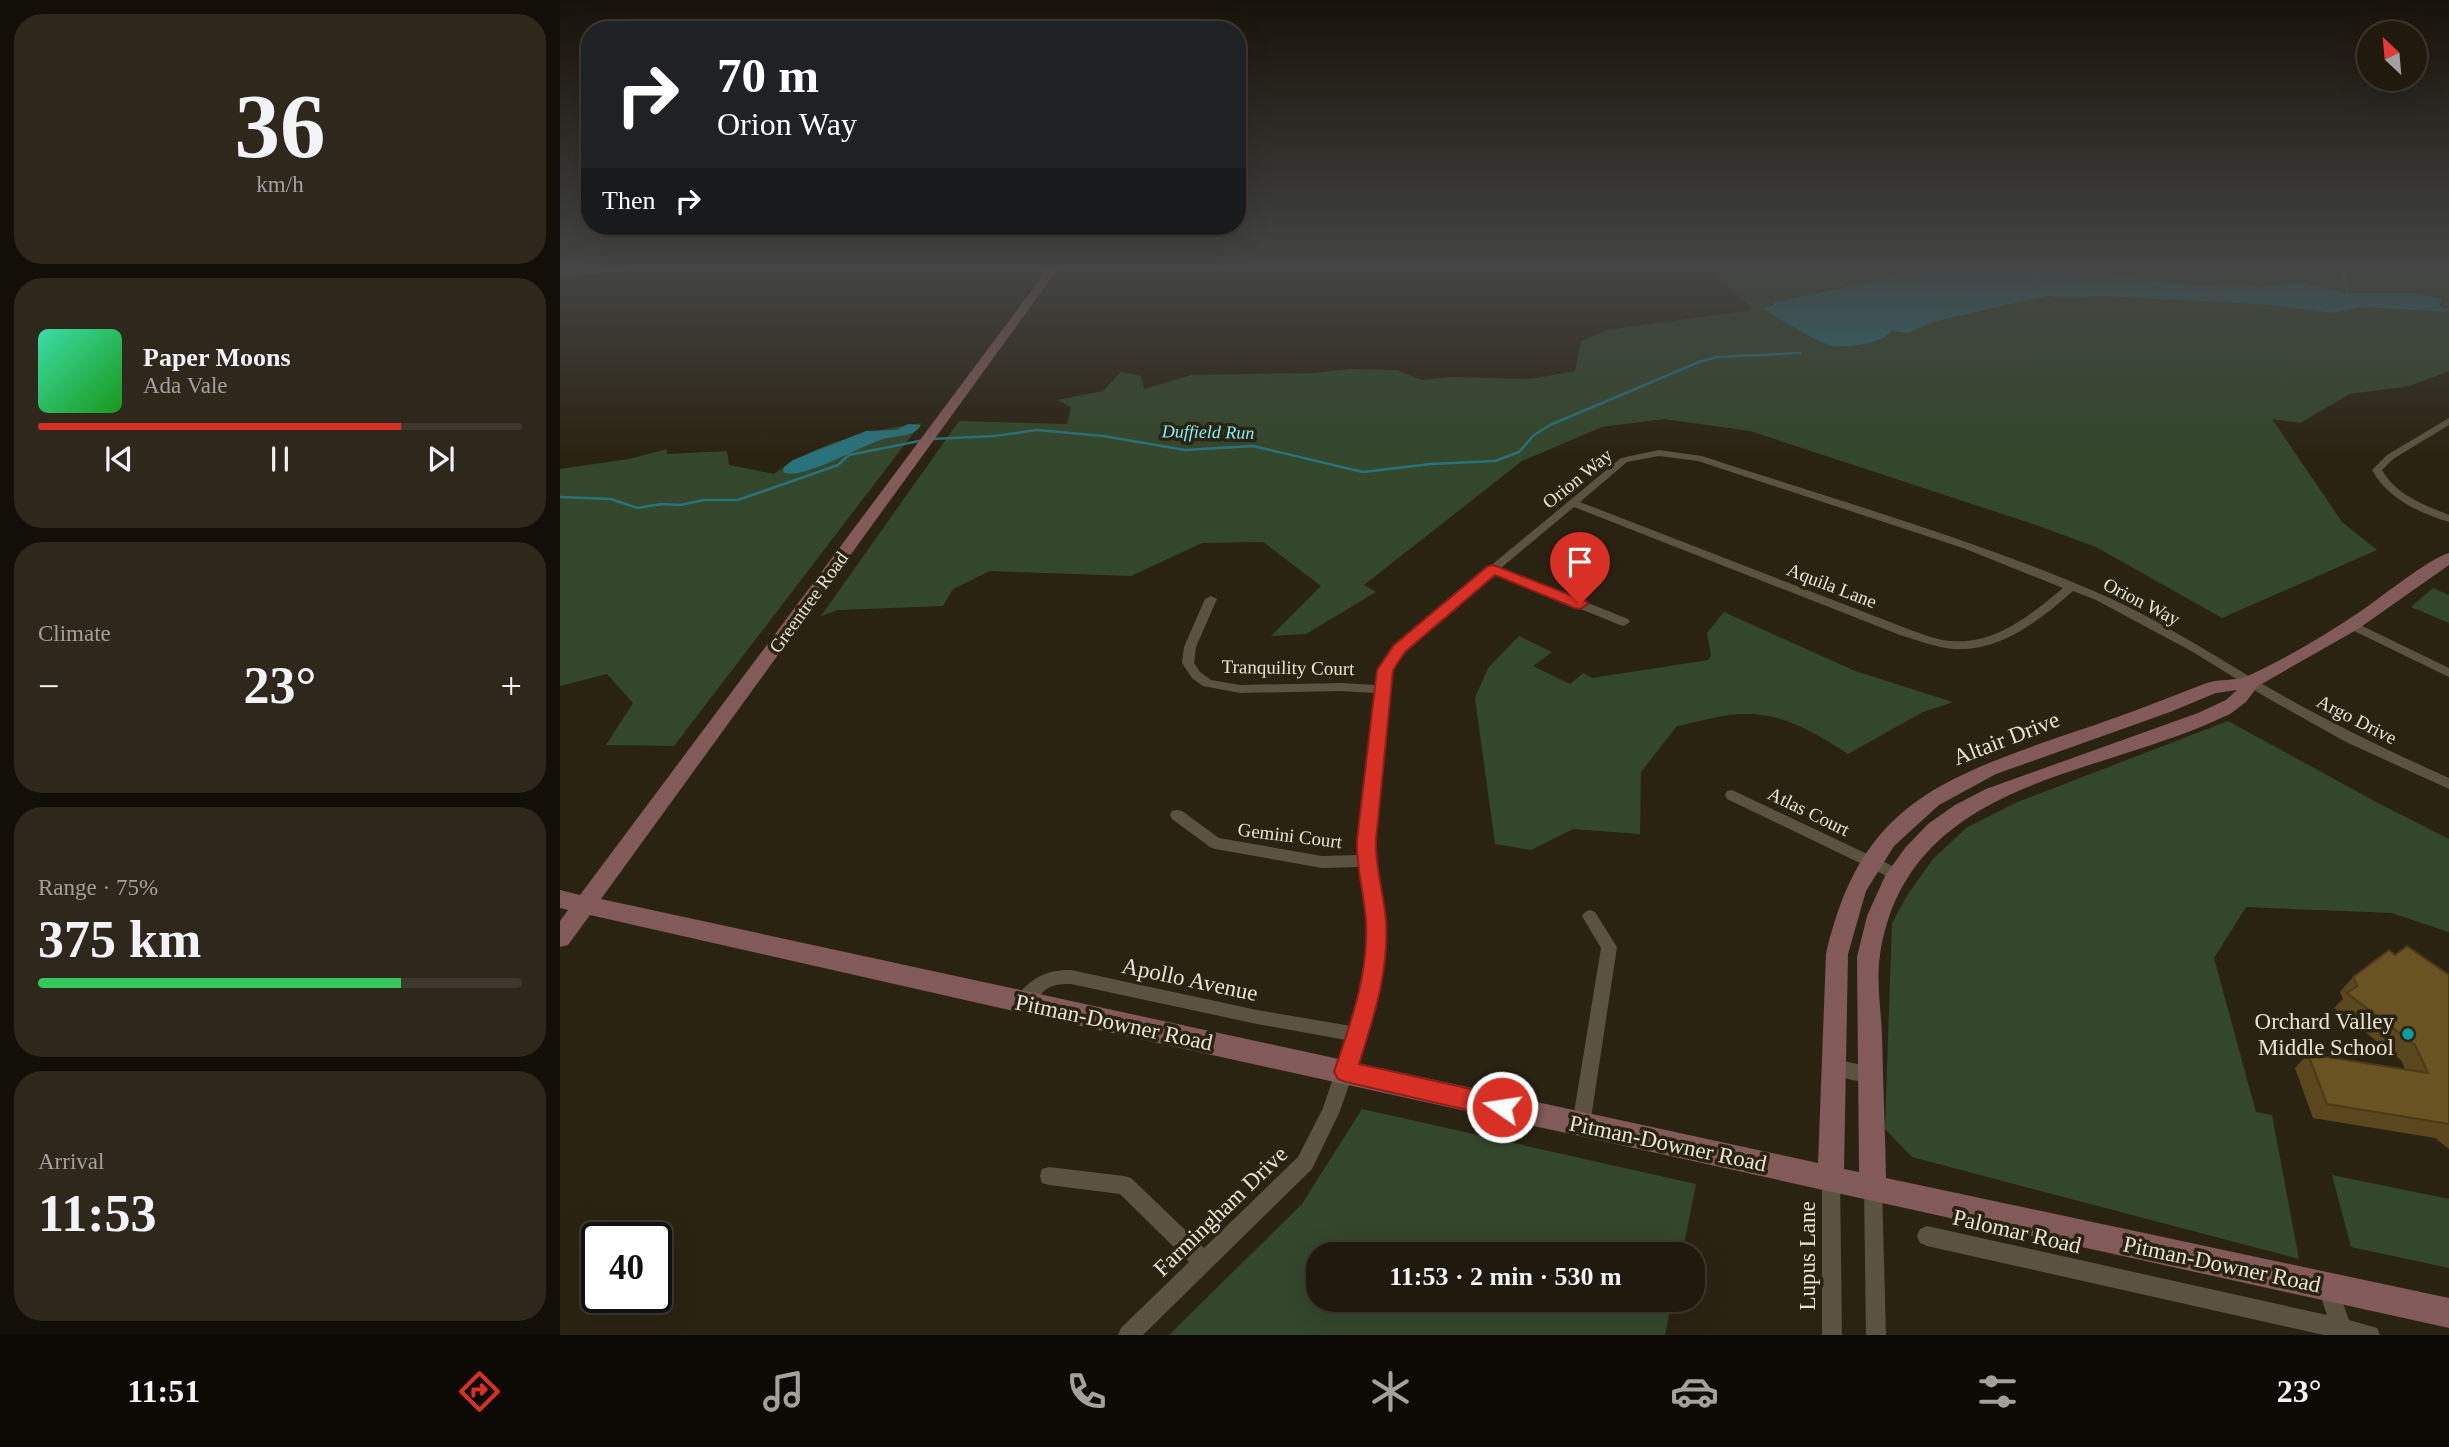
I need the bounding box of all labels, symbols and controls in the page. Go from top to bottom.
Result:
north arrow [2357,21,2427,91]
map controls [2357,21,2427,91]
text: 70 m [717,48,819,103]
icon: right [602,49,693,140]
text: 36 [235,76,326,177]
text: Orion Way [717,106,857,142]
text: km/h [256,172,304,197]
icon: right [669,182,707,220]
text: Then [602,186,655,215]
text: Paper Moons [143,343,291,372]
text: Ada Vale [143,373,228,398]
water label: Duffield Run [1161,421,1254,443]
icon: previous [100,440,138,478]
icon: pause [261,440,299,478]
icon: next [422,440,460,478]
street label: Orion Way [1538,444,1617,513]
pin [1550,532,1610,604]
icon: arrive [1561,543,1599,581]
street label: Greentree Road [765,547,852,657]
street label: Aquila Lane [1784,559,1880,612]
street label: Orion Way [2100,573,2184,630]
text: Climate [38,621,111,646]
street label: Tranquility Court [1221,656,1355,679]
text: 23° [244,657,316,714]
text: − [38,665,59,707]
text: + [501,665,522,707]
street label: Argo Drive [2313,690,2400,748]
street label: Altair Drive [1950,707,2063,770]
street label: Atlas Court [1765,783,1854,841]
street label: Gemini Court [1237,819,1344,852]
text: Range · 75% [38,875,158,900]
text: 375 km [38,911,201,968]
street label: Apollo Avenue [1120,953,1260,1006]
street label: Pitman-Downer Road [1013,989,1215,1056]
place label: Orchard Valley Middle School [2255,1009,2395,1060]
marker: Orchard Valley Middle School [2400,1026,2416,1042]
position arrow [1465,1070,1539,1144]
street label: Pitman-Downer Road [1567,1110,1769,1177]
street label: Farmingham Drive [1148,1141,1292,1281]
text: Arrival [38,1149,104,1174]
text: 11:53 [38,1185,156,1242]
street label: Lupus Lane [1795,1201,1820,1311]
street label: Palomar Road [1950,1205,2084,1259]
speed limit sign: 40 [581,1222,672,1313]
street label: Pitman-Downer Road [2121,1231,2323,1298]
text: 11:53 · 2 min · 530 m [1389,1262,1622,1291]
icon: directions [455,1367,504,1416]
icon: music [759,1367,808,1416]
icon: phone [1062,1367,1111,1416]
icon: climate [1366,1367,1415,1416]
icon: car [1670,1367,1719,1416]
icon: filters [1973,1367,2022,1416]
text: 11:51 [127,1373,200,1409]
text: 23° [2277,1373,2322,1409]

